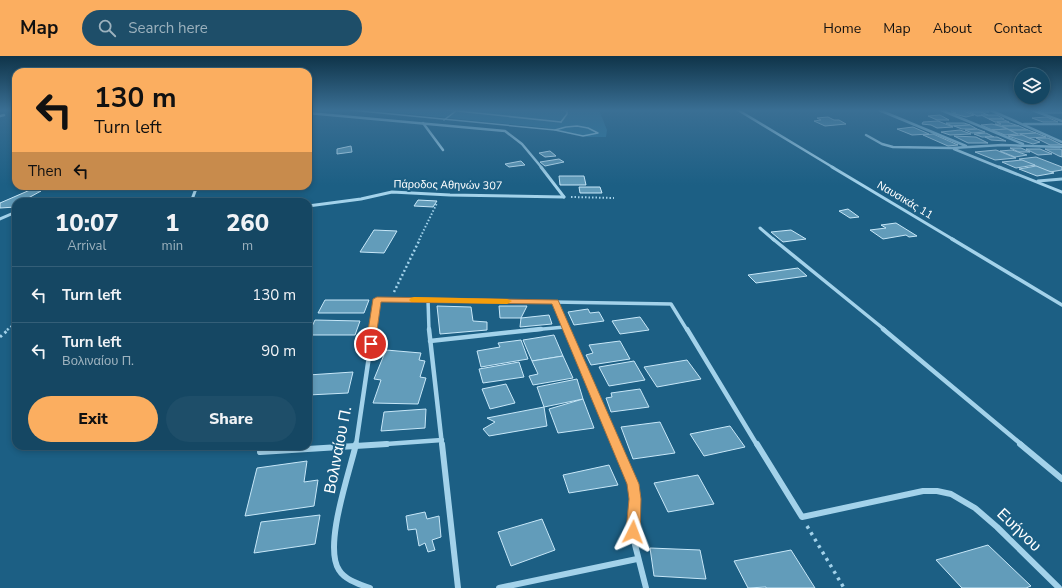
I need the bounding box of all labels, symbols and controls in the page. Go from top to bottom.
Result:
search box [82,10,362,46]
text: Map [20,15,58,41]
icon: search [96,17,118,39]
text: Search here [128,18,208,38]
text: Home [823,19,861,38]
text: Map [883,19,911,38]
text: About [933,19,972,38]
text: Contact [994,19,1042,38]
map controls [1014,68,1050,104]
button: layers [1014,68,1050,104]
text: 130 m [94,79,177,117]
icon: left [28,84,80,136]
text: Turn left [94,115,162,139]
icon: left [70,160,92,182]
text: Then [28,161,62,181]
street label: Πάροδος Αθηνών 307 [393,177,503,193]
street label: Ναυσικάς 11 [874,177,936,223]
text: 10:07 [55,207,119,239]
text: 1 [165,207,180,239]
text: 260 [226,207,269,239]
text: Arrival [67,237,106,255]
text: min [162,237,183,255]
text: m [242,237,253,255]
icon: left [28,284,50,306]
text: Turn left [62,285,121,305]
text: 130 m [252,285,296,305]
pin [354,327,388,361]
text: Turn left [62,332,121,352]
icon: arrive [360,333,382,355]
icon: left [28,340,50,362]
text: 90 m [261,341,296,361]
text: Βολιναίου Π. [62,352,134,370]
button: Exit [28,396,158,442]
button: Share [166,396,296,442]
street label: Βολιναίου Π. [319,404,357,496]
street label: Ευήνου [992,503,1046,557]
position arrow [612,511,654,553]

